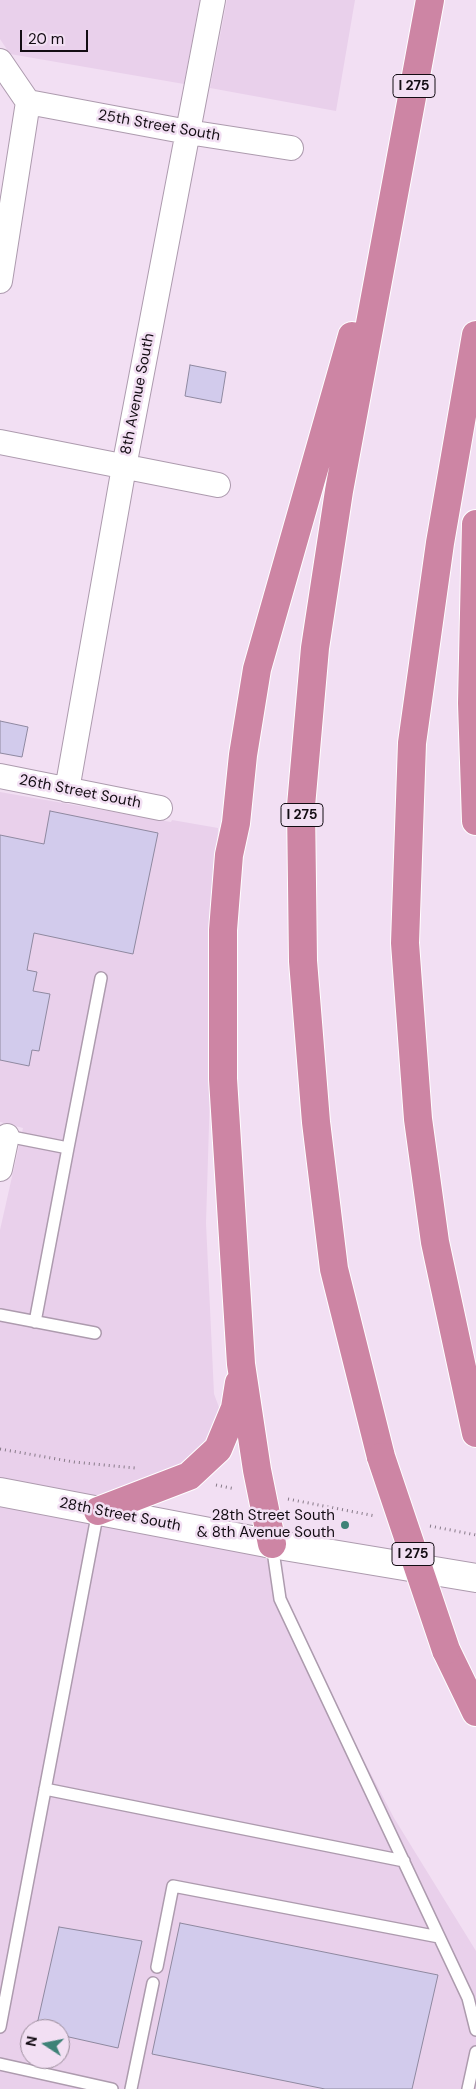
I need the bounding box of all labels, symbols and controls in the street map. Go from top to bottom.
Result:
scale bar [22,20,90,52]
text: 20 m [28,29,64,49]
road number: I 275 [393,74,435,98]
street label: 25th Street South [97,106,221,146]
street label: 8th Avenue South [117,332,159,456]
street label: 26th Street South [18,771,142,813]
road number: I 275 [281,804,323,826]
street label: 28th Street South [58,1494,182,1536]
place label: 28th Street South & 8th Avenue South [197,1507,335,1542]
marker: 28th Street South & 8th Avenue South [339,1519,351,1531]
road number: I 275 [392,1542,434,1566]
north arrow [20,2019,70,2069]
text: N [21,2035,41,2048]

